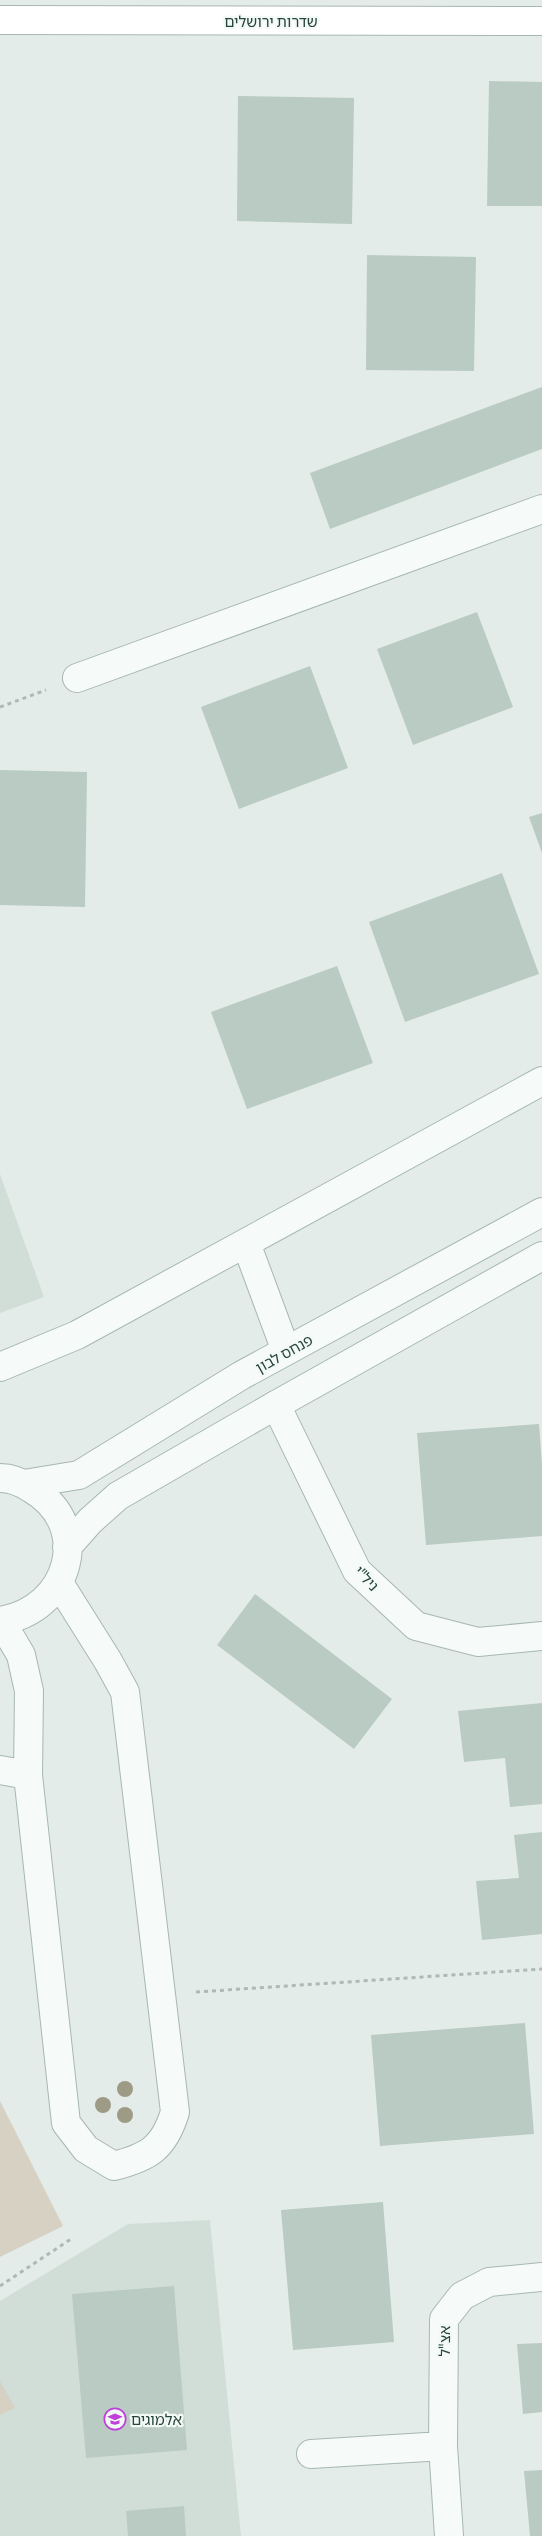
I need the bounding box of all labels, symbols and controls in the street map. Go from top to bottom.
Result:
street label: שדרות ירושלים [224,12,318,30]
street label: פנחס לבון [252,1330,316,1376]
street label: ניל"י [351,1562,383,1594]
street label: אצ"ל [435,2325,453,2357]
school or university icon: אלמוגים [103,2407,127,2431]
place label: אלמוגים [131,2410,182,2428]

